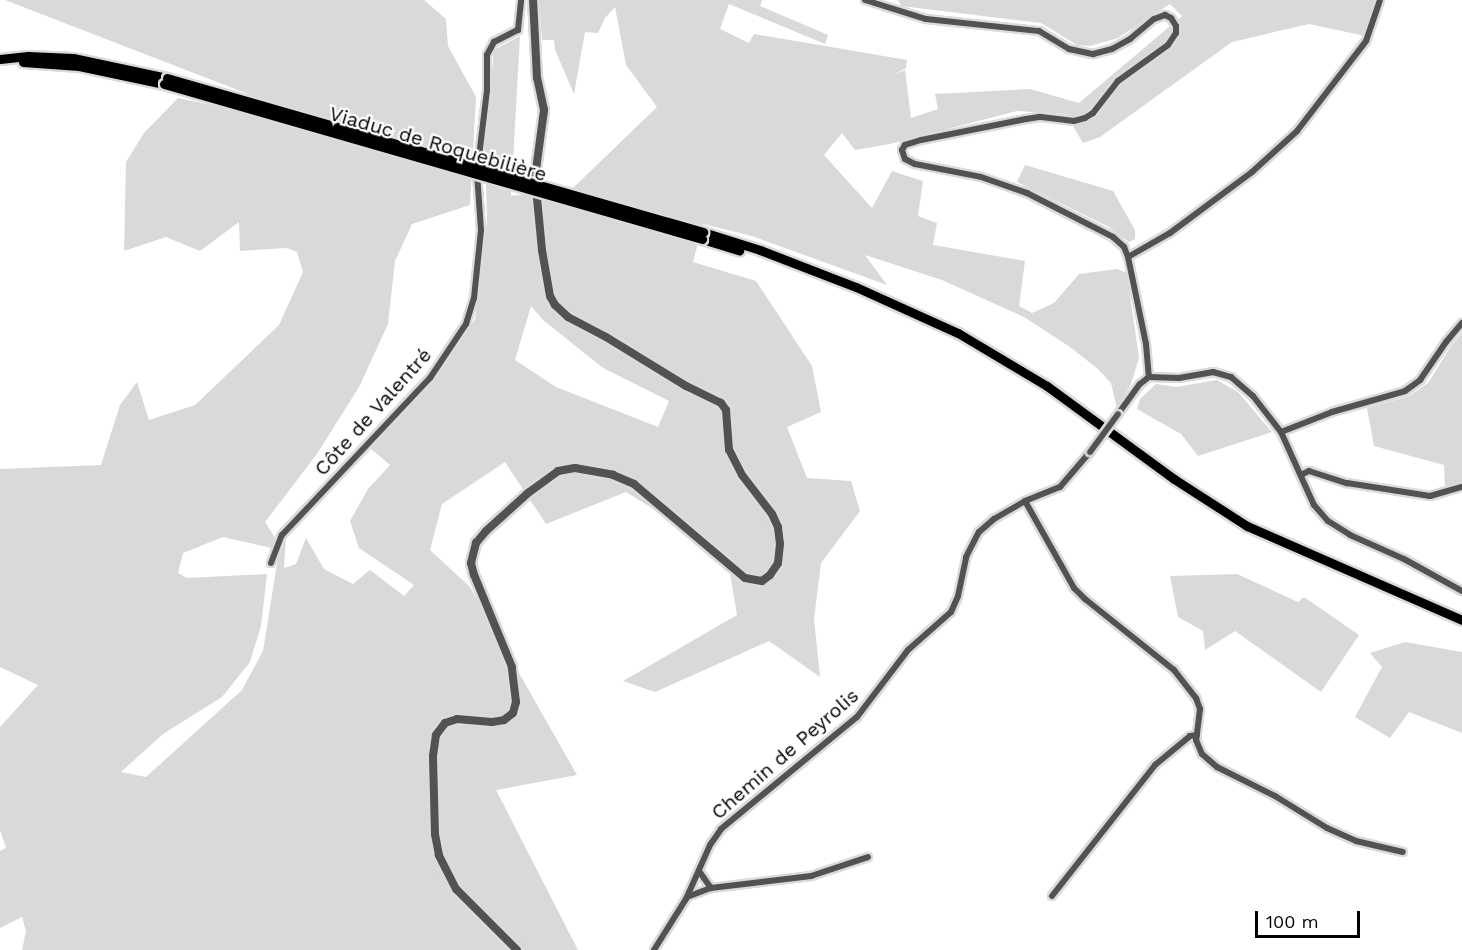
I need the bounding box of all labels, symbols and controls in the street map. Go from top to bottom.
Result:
street label: Viaduc de Roquebilière [327,101,549,187]
street label: Côte de Valentré [309,343,437,481]
street label: Chemin de Peyrolis [706,683,864,825]
scale bar [1258,899,1363,937]
text: 100 m [1266,911,1319,932]

